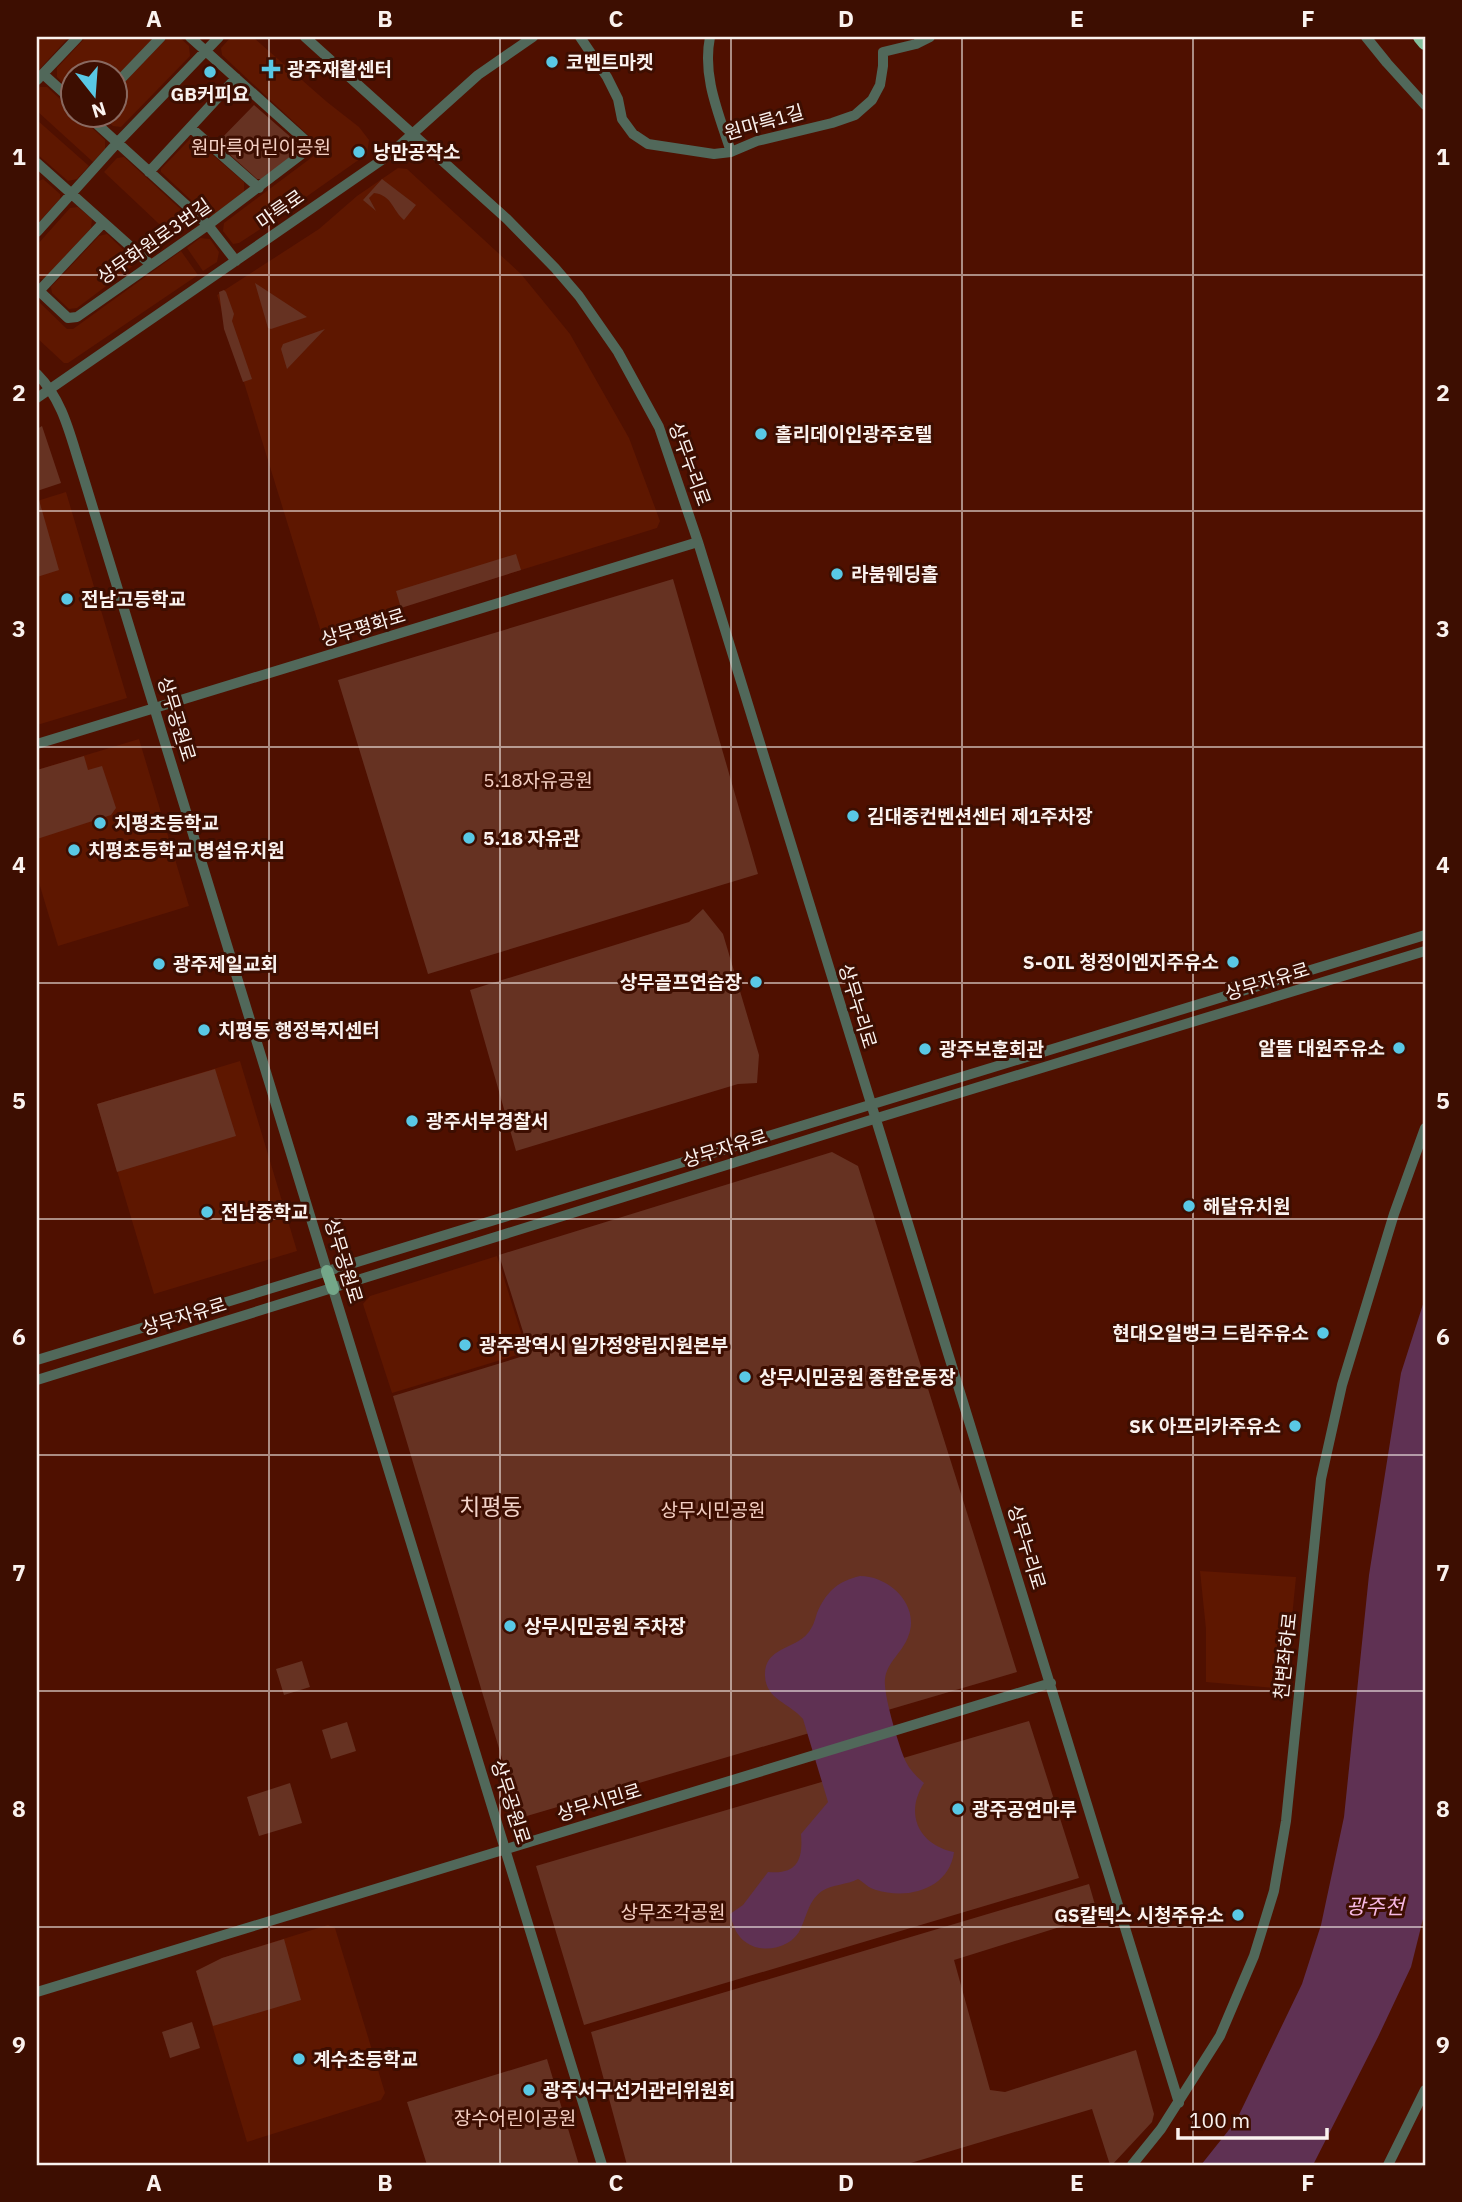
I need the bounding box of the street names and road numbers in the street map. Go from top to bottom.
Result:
street label: 원마륵1길 [722,99,806,145]
street label: 마륵로 [252,184,308,234]
street label: 상무화원로3번길 [92,193,216,289]
street label: 상무누리로 [664,419,716,509]
street label: 상무평화로 [318,603,408,651]
street label: 상무공원로 [153,674,201,764]
street label: 상무자유로 [1222,957,1312,1005]
street label: 상무누리로 [834,961,882,1051]
street label: 상무자유로 [680,1124,770,1172]
street label: 상무공원로 [320,1216,368,1306]
street label: 상무자유로 [139,1292,229,1340]
street label: 상무누리로 [1003,1502,1051,1592]
street label: 천변좌하로 [1268,1611,1302,1701]
street label: 상무공원로 [486,1757,536,1847]
street label: 상무시민로 [554,1778,644,1826]

